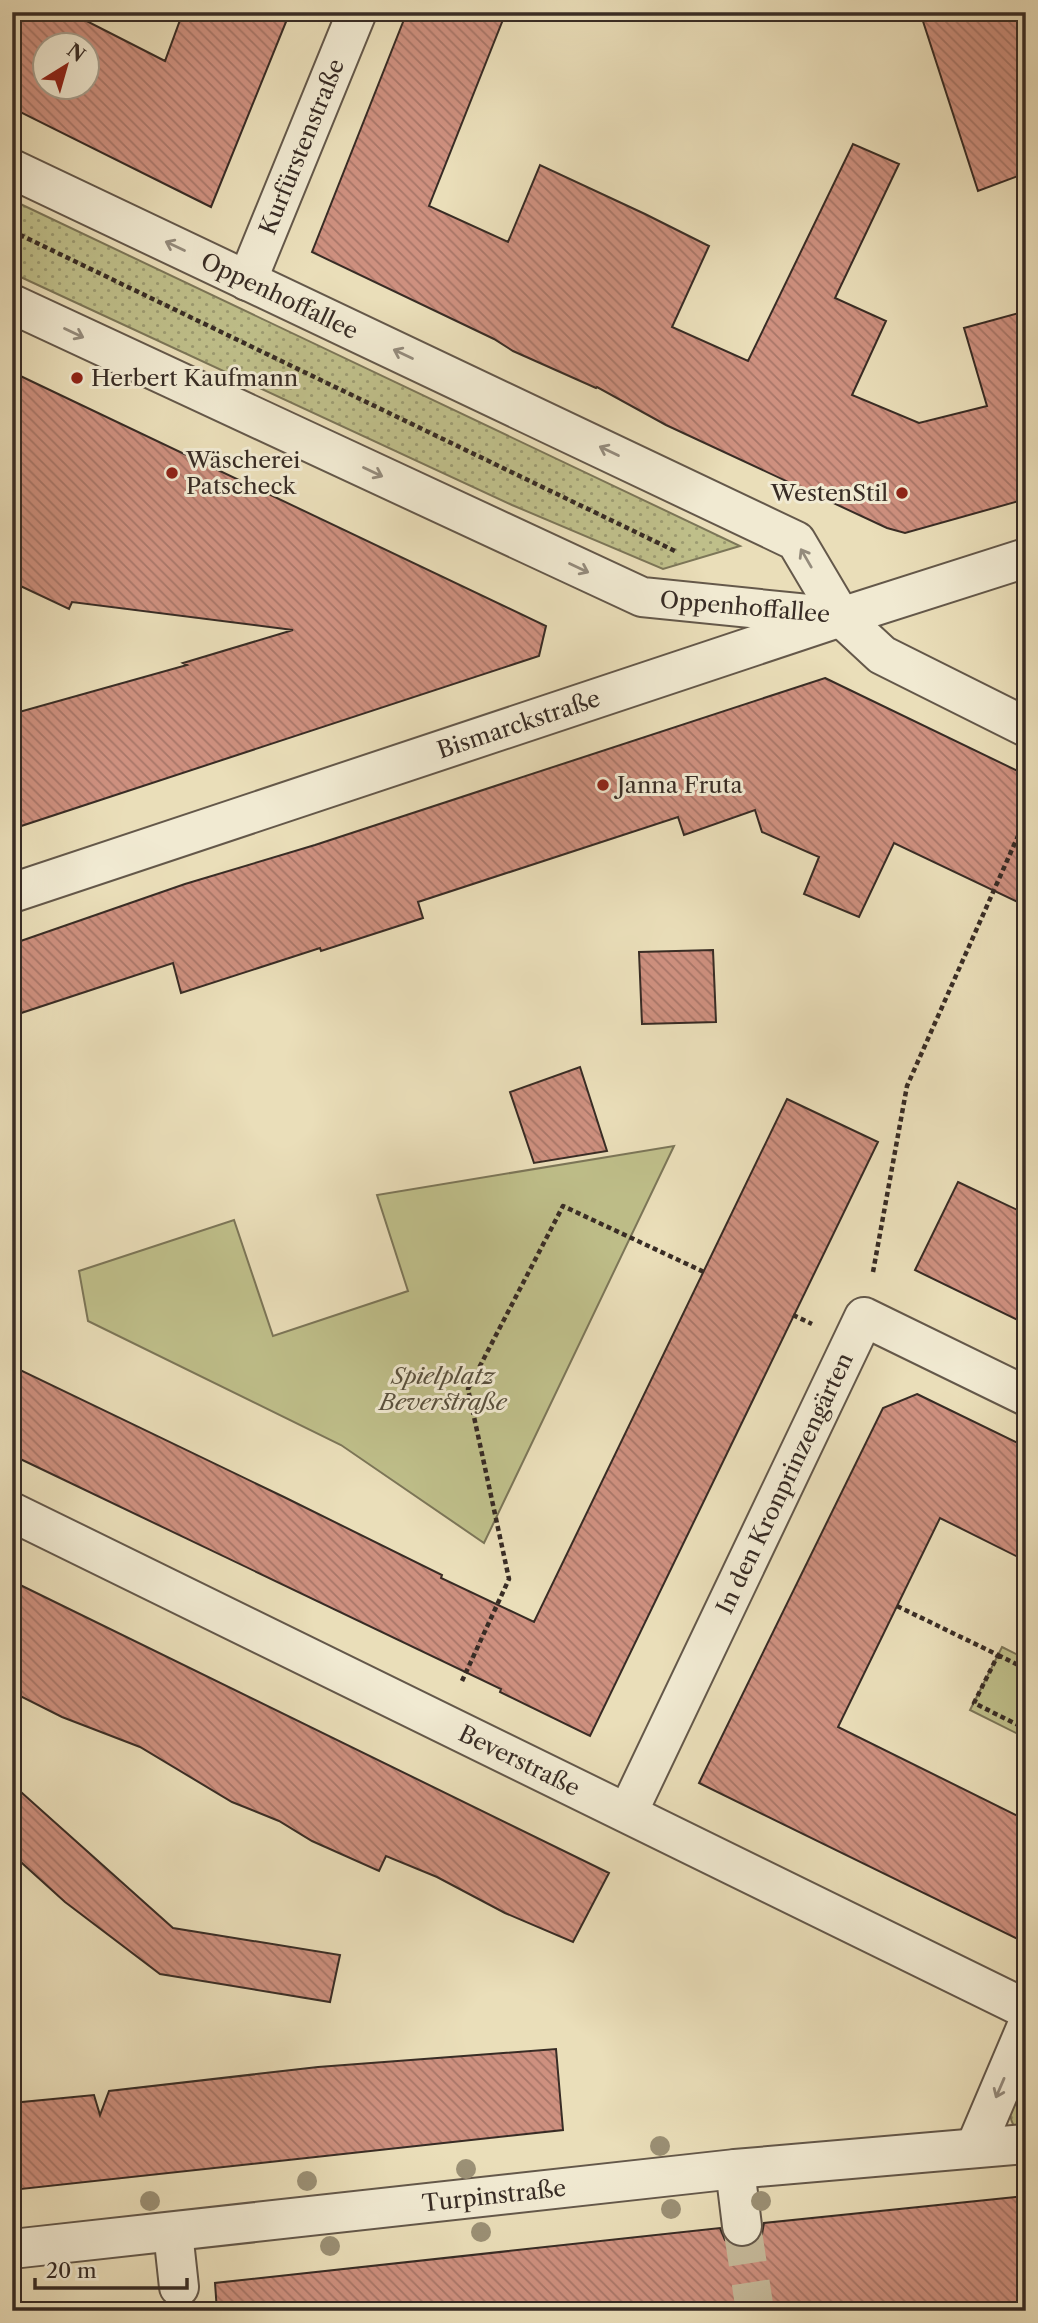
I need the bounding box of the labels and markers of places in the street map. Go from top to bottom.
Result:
place label: Herbert Kaufmann [91,364,298,392]
marker: Herbert Kaufmann [69,370,85,386]
place label: Wäscherei Patscheck [185,446,300,500]
marker: Wäscherei Patscheck [164,465,180,481]
place label: WestenStil [770,479,888,507]
marker: WestenStil [894,485,910,501]
place label: Janna Fruta [614,771,744,799]
marker: Janna Fruta [595,777,611,793]

